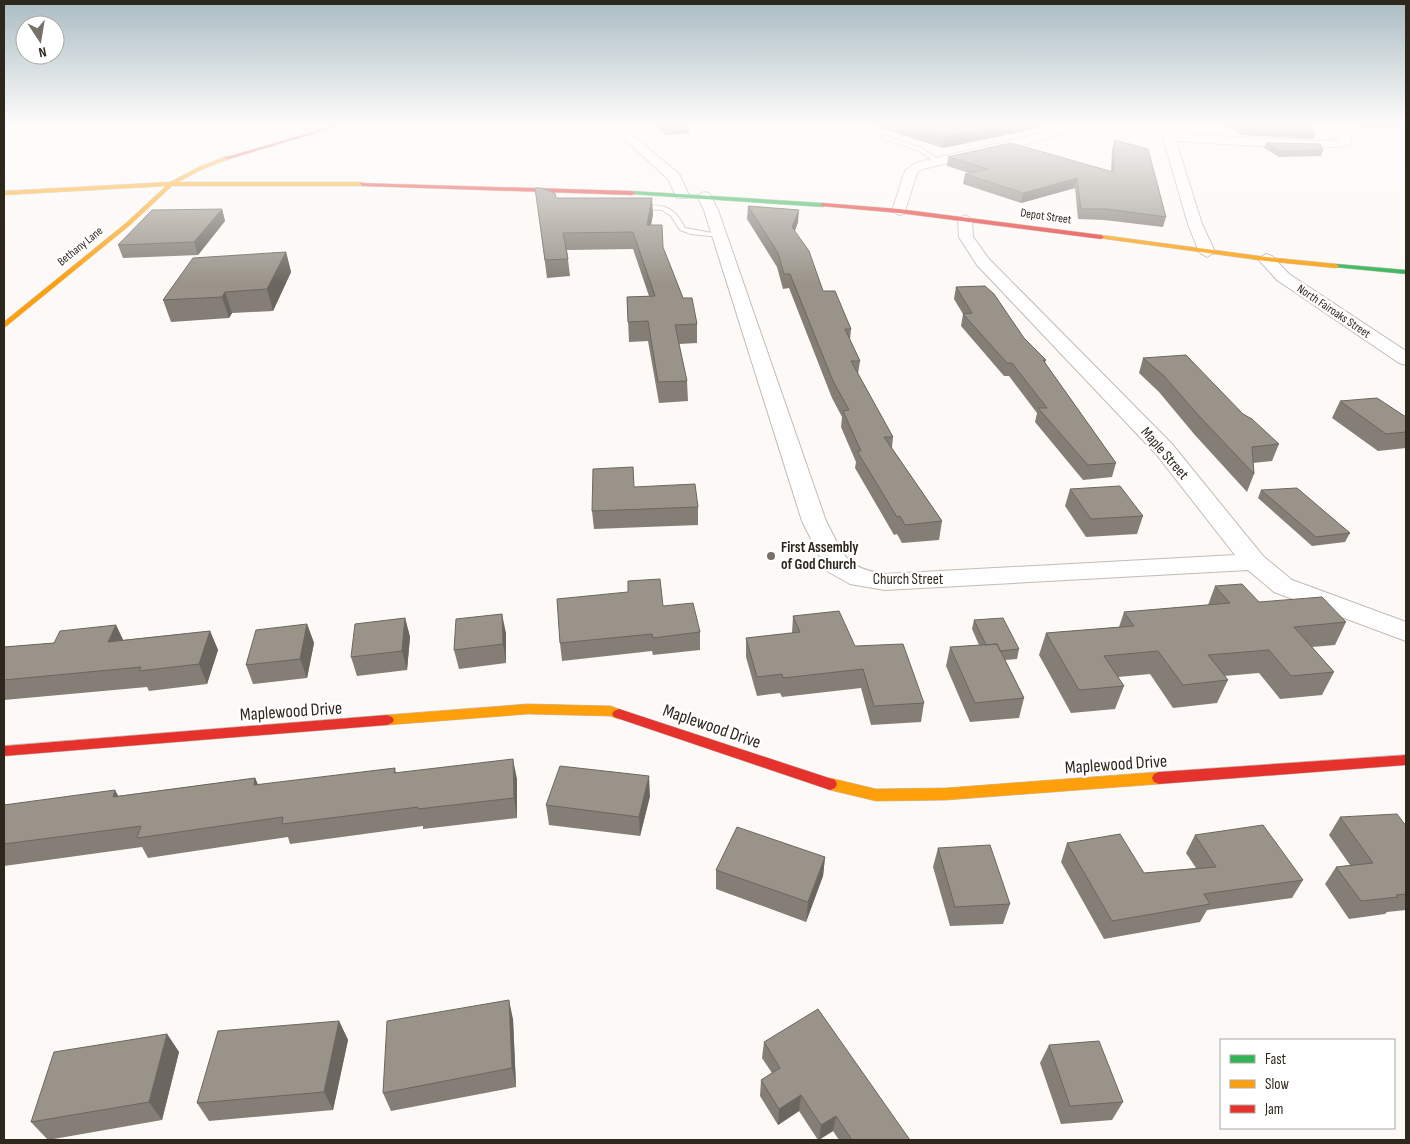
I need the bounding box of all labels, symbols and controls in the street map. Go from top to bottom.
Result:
north arrow [15,15,65,65]
text: N [37,43,48,61]
street label: Depot Street [1019,205,1073,228]
street label: Bethany Lane [55,223,106,269]
street label: North Fairoaks Street [1294,281,1374,342]
street label: Maple Street [1137,423,1193,484]
place label: First Assembly of God Church [781,538,859,574]
marker: First Assembly of God Church [765,550,777,562]
street label: Church Street [873,570,944,589]
street label: Maplewood Drive [239,697,343,726]
street label: Maplewood Drive [660,700,764,753]
street label: Maplewood Drive [1064,750,1168,779]
legend [1220,1039,1395,1129]
text: Fast [1265,1050,1287,1069]
text: Slow [1265,1075,1289,1094]
text: Jam [1264,1100,1283,1119]

